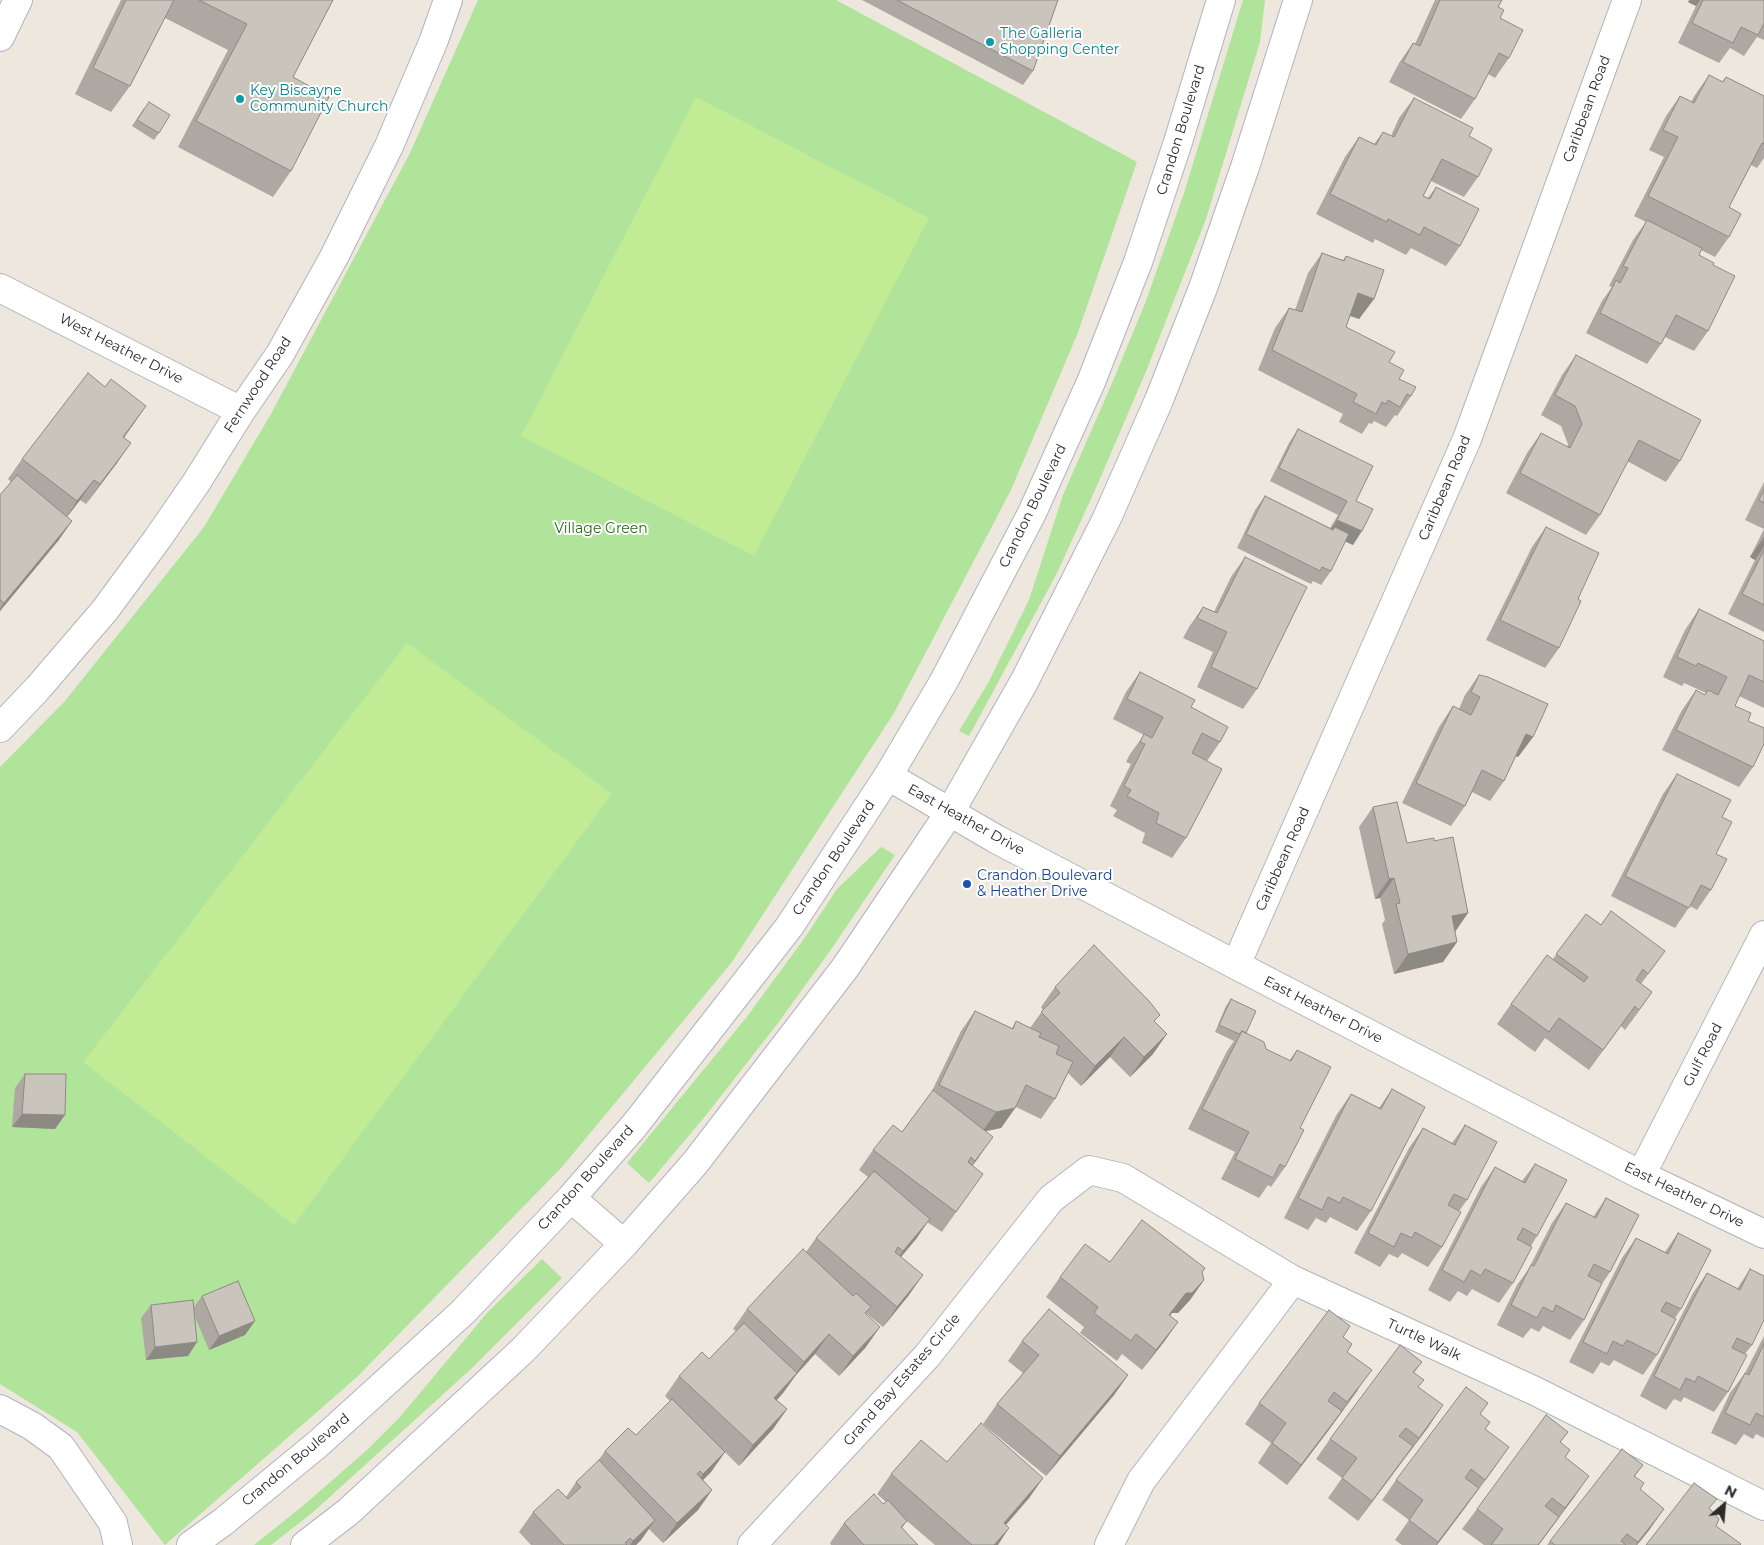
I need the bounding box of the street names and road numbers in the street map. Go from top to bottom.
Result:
street label: Caribbean Road [1560,53,1614,165]
street label: Crandon Boulevard [1153,63,1209,197]
street label: West Heather Drive [56,310,186,388]
street label: Fernwood Road [221,334,295,436]
street label: Caribbean Road [1415,433,1475,543]
street label: Crandon Boulevard [996,441,1070,571]
street label: East Heather Drive [905,781,1027,859]
street label: Crandon Boulevard [789,797,879,919]
street label: Caribbean Road [1252,804,1314,914]
street label: East Heather Drive [1261,973,1385,1047]
street label: Gulf Road [1680,1020,1726,1090]
street label: Crandon Boulevard [534,1122,638,1234]
street label: East Heather Drive [1621,1159,1747,1231]
street label: Grand Bay Estates Circle [840,1310,964,1450]
street label: Turtle Walk [1384,1316,1464,1364]
street label: Crandon Boulevard [239,1410,353,1510]

